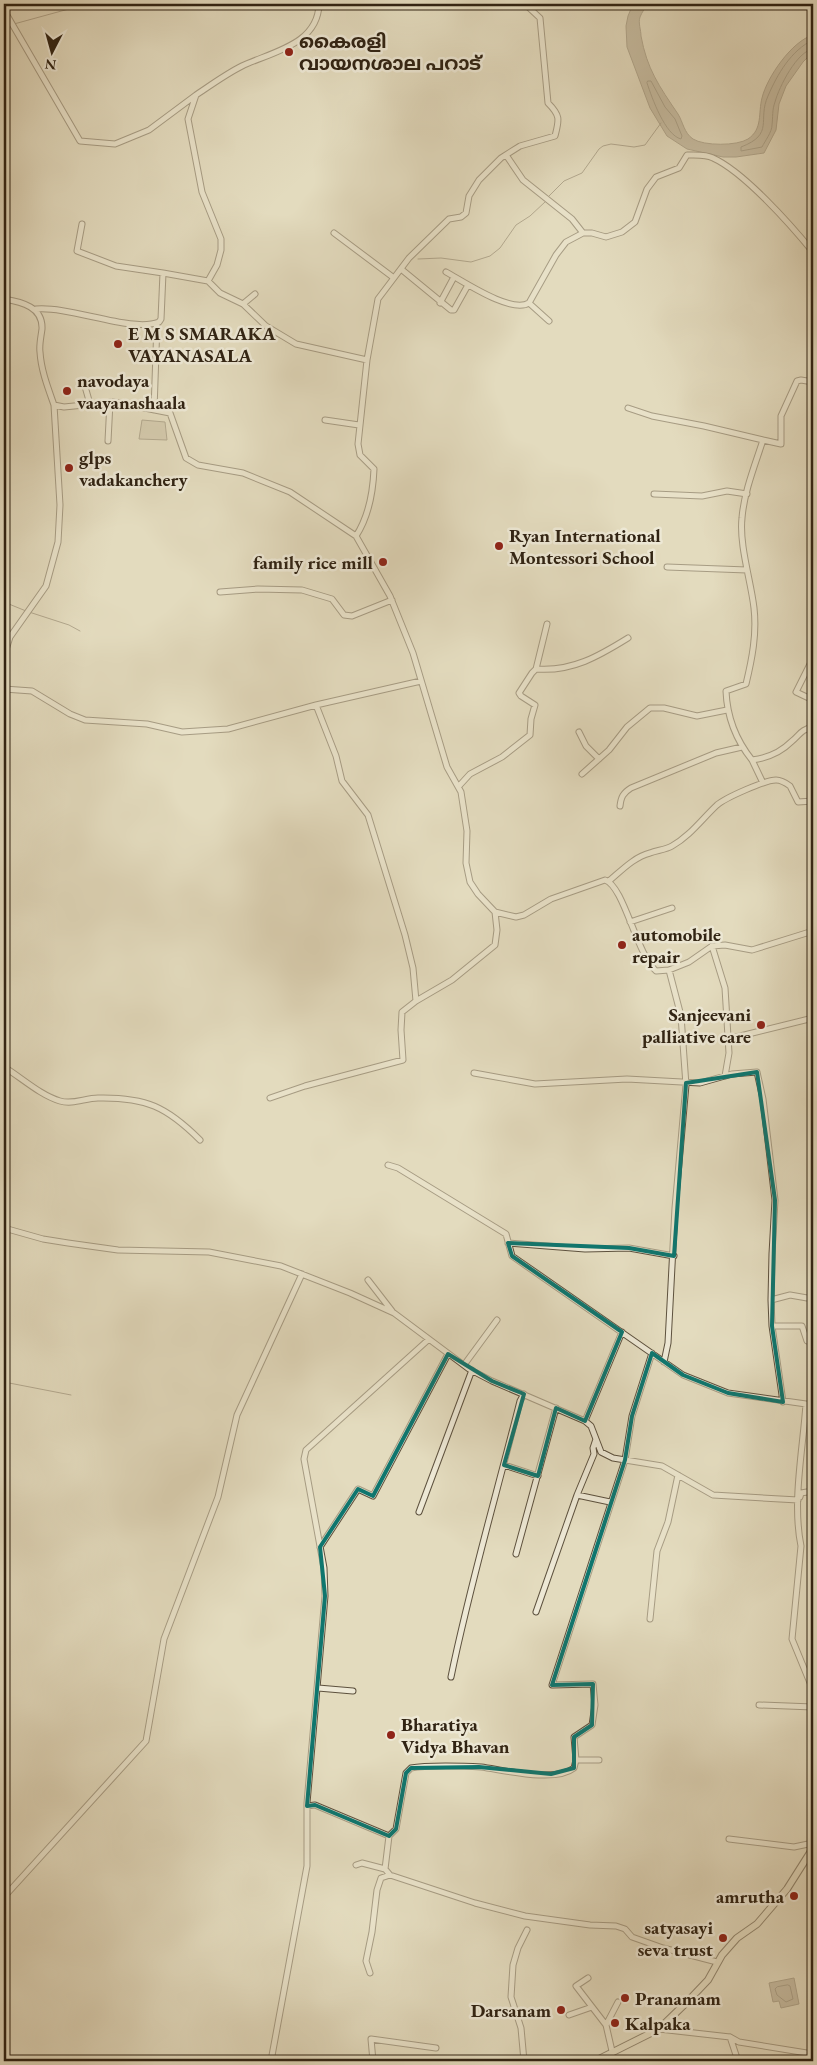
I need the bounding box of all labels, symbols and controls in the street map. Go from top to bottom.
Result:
north arrow [28,28,78,78]
place label: കൈരളി വായനശാല പറാട് [299,29,483,76]
marker: കൈരളി വായനശാല പറാട് [283,46,295,58]
text: N [43,55,57,74]
place label: E M S SMARAKA VAYANASALA [128,321,276,368]
marker: E M S SMARAKA VAYANASALA [112,338,124,350]
place label: navodaya vaayanashaala [77,368,186,415]
marker: navodaya vaayanashaala [61,385,73,397]
place label: glps vadakanchery [79,445,188,492]
marker: glps vadakanchery [63,462,75,474]
place label: Ryan International Montessori School [509,523,661,570]
marker: Ryan International Montessori School [493,540,505,552]
place label: family rice mill [253,550,374,575]
marker: family rice mill [377,556,389,568]
place label: automobile repair [632,922,721,969]
marker: automobile repair [616,939,628,951]
place label: Sanjeevani palliative care [642,1002,751,1049]
marker: Sanjeevani palliative care [755,1019,767,1031]
place label: Bharatiya Vidya Bhavan [401,1712,510,1759]
marker: Bharatiya Vidya Bhavan [385,1729,397,1741]
place label: amrutha [716,1884,785,1909]
marker: amrutha [788,1890,800,1902]
place label: satyasayi seva trust [637,1915,713,1962]
marker: satyasayi seva trust [717,1932,729,1944]
place label: Pranamam [635,1986,721,2011]
marker: Pranamam [619,1992,631,2004]
place label: Darsanam [471,1998,552,2023]
marker: Darsanam [555,2004,567,2016]
place label: Kalpaka [625,2011,691,2036]
marker: Kalpaka [609,2017,621,2029]

